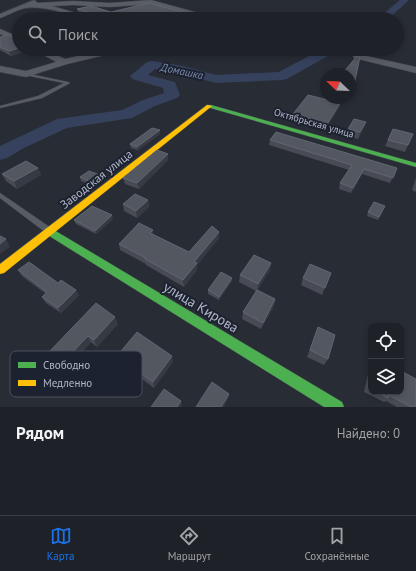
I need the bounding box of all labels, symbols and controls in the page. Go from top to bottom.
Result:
search box [12,12,404,56]
icon: search [26,23,48,45]
text: Поиск [58,25,98,44]
water label: Домашка [159,59,205,82]
north arrow [320,68,356,104]
street label: Октябрьская улица [272,105,356,141]
street label: Заводская улица [57,146,135,212]
street label: улица Кирова [160,278,242,337]
map controls [368,323,404,395]
button: locate [368,323,404,359]
legend [10,351,142,397]
text: Свободно [43,358,90,372]
button: layers [368,359,404,395]
text: Медленно [43,376,92,390]
text: Рядом [16,422,64,444]
text: Найдено: 0 [337,425,400,442]
tab: Карта [47,525,74,563]
tab: Маршрут [168,525,211,563]
tab: Сохранённые [304,525,369,563]

